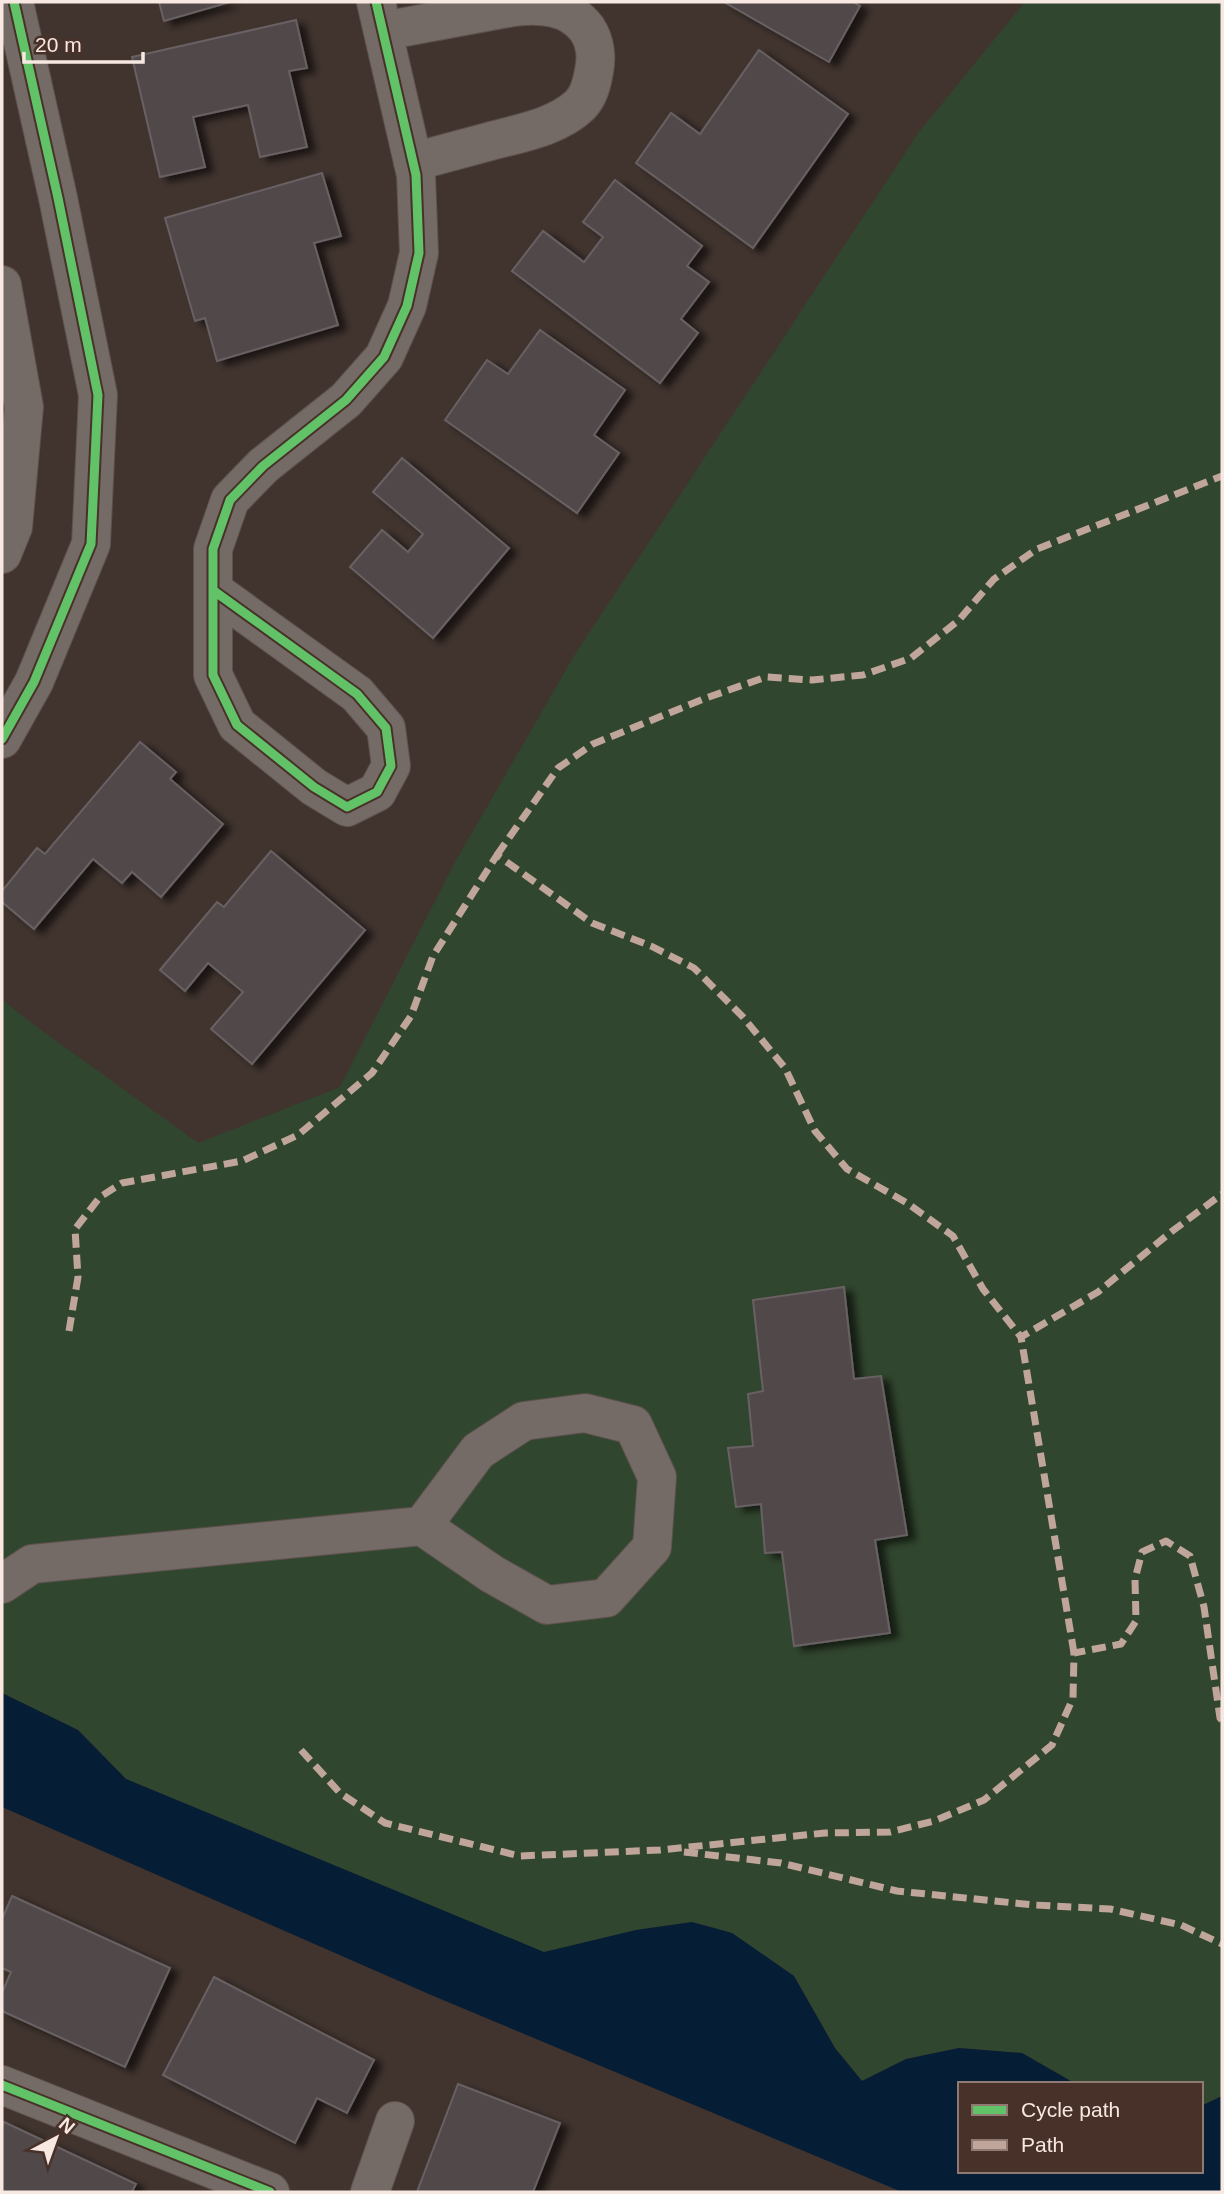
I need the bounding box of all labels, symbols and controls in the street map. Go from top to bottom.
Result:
scale bar [24,21,144,65]
text: 20 m [35,33,82,56]
legend [958,2082,1203,2173]
text: Cycle path [1021,2098,1120,2121]
north arrow [21,2103,91,2173]
text: N [55,2113,79,2138]
text: Path [1021,2133,1064,2156]

